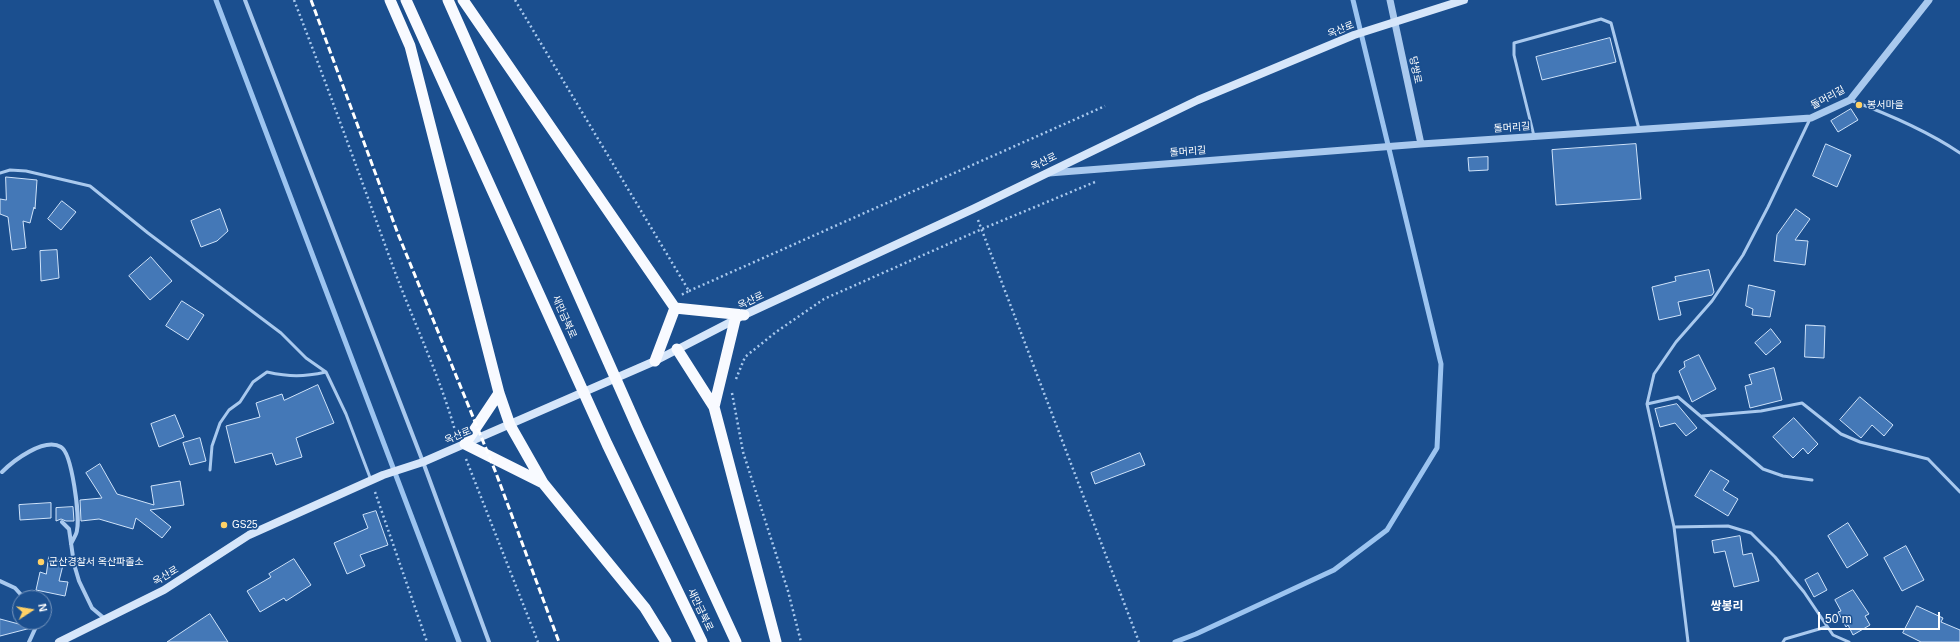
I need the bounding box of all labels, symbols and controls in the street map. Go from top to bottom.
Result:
street label: 옥산로 [1326,19,1356,41]
street label: 당쌍로 [1406,55,1424,85]
street label: 돌머리길 [1809,84,1847,112]
place label: 봉서마을 [1867,99,1904,111]
marker: 봉서마을 [1854,100,1864,110]
street label: 돌머리길 [1493,121,1531,135]
street label: 돌머리길 [1169,145,1207,159]
street label: 옥산로 [1029,151,1059,173]
street label: 옥산로 [736,290,766,312]
street label: 새만금북로 [549,294,579,340]
street label: 옥산로 [443,425,473,447]
place label: GS25 [232,519,258,531]
marker: GS25 [219,520,229,530]
place label: 군산경찰서 옥산파출소 [49,556,144,568]
marker: 군산경찰서 옥산파출소 [36,557,46,567]
street label: 옥산로 [151,564,181,588]
street label: 새만금북로 [685,587,715,633]
north arrow [12,590,52,630]
district label: 쌍봉리 [1710,600,1744,614]
text: N [36,603,49,613]
scale bar [1820,604,1942,630]
text: 50 m [1825,612,1852,626]

